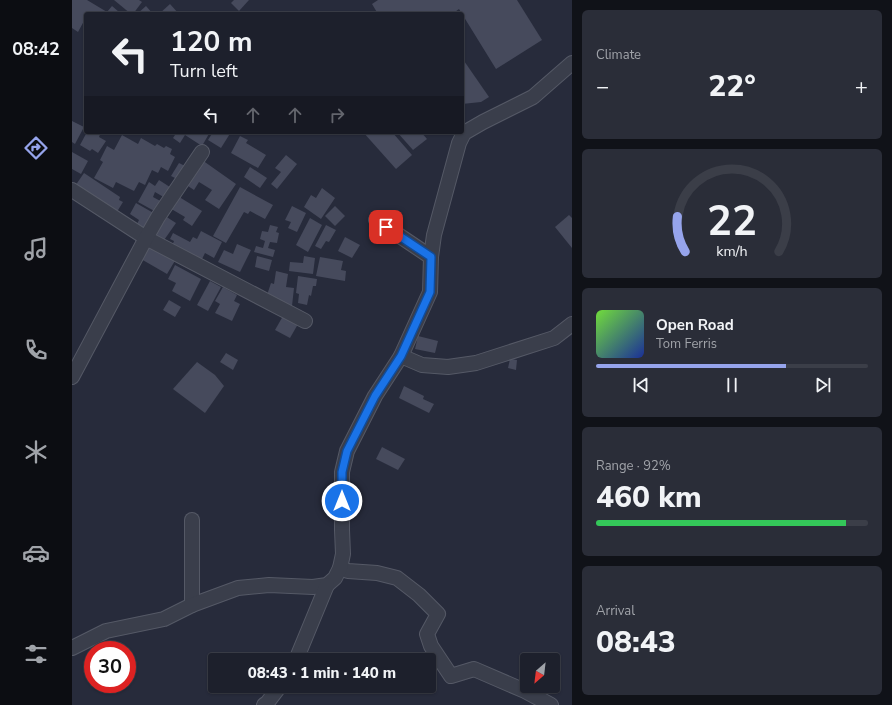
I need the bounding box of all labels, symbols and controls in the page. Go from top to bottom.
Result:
text: 120 m [170,23,253,61]
icon: left [104,28,156,80]
text: 08:42 [12,37,60,61]
text: Climate [596,46,641,64]
text: Turn left [170,59,238,83]
text: 22° [708,66,756,107]
text: − [596,72,609,102]
text: + [855,72,868,102]
icon: left [200,104,222,126]
icon: ahead [242,104,264,126]
icon: ahead [284,104,306,126]
icon: right [326,104,348,126]
icon: directions [22,134,50,162]
text: 22 [707,192,757,249]
pin [369,210,403,244]
icon: arrive [375,216,397,238]
icon: music [22,235,50,263]
text: km/h [716,241,748,260]
text: Open Road [656,315,734,335]
text: Tom Ferris [656,335,717,353]
icon: phone [22,336,50,364]
icon: previous [630,374,652,396]
icon: pause [721,374,743,396]
icon: next [812,374,834,396]
icon: climate [22,438,50,466]
text: Range · 92% [596,457,671,475]
text: 460 km [596,477,702,518]
position arrow [321,480,363,522]
icon: car [22,539,50,567]
text: Arrival [596,602,635,620]
text: 08:43 [596,622,676,663]
icon: filters [22,640,50,668]
speed limit sign: 30 [84,641,136,693]
north arrow [520,653,560,693]
map controls [520,653,560,693]
text: 08:43 · 1 min · 140 m [248,663,396,683]

